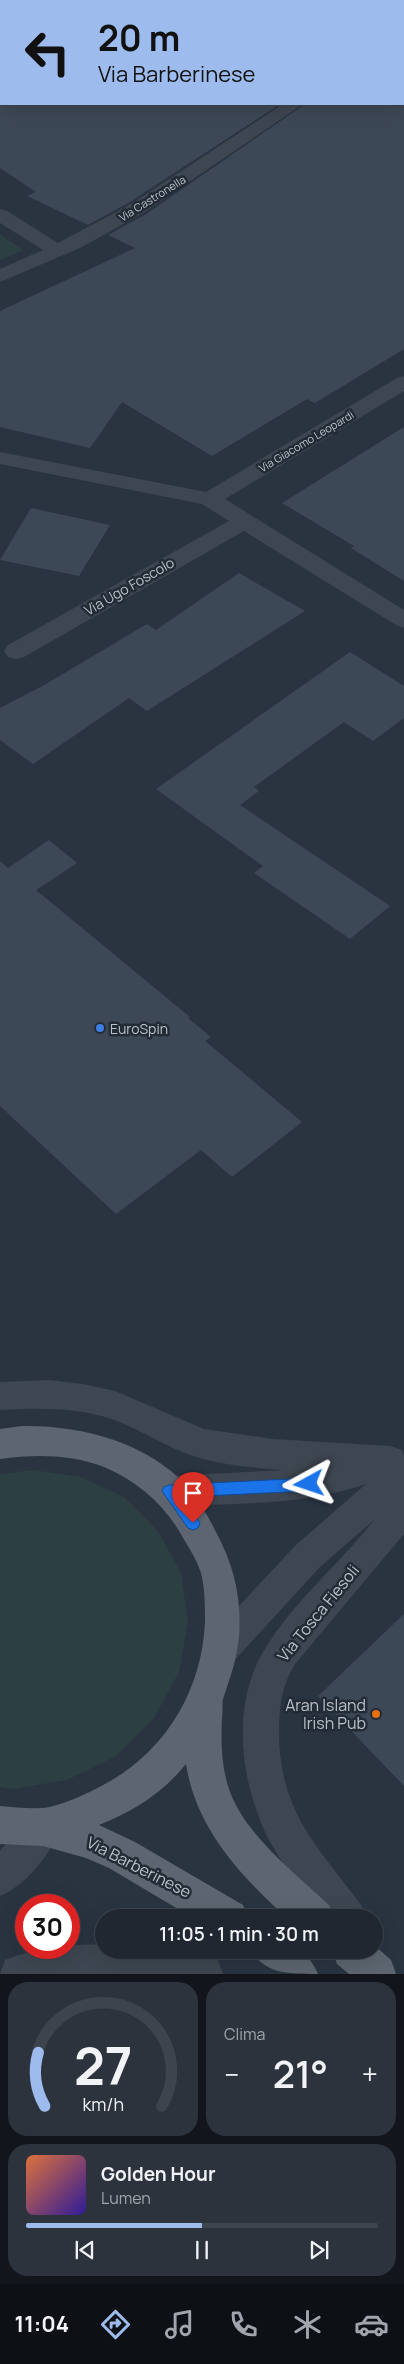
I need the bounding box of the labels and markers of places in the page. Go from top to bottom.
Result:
place label: EuroSpin [110,1019,168,1038]
marker: EuroSpin [94,1022,106,1034]
pin [172,1472,214,1523]
place label: Aran Island Irish Pub [285,1694,366,1734]
marker: Aran Island Irish Pub [370,1708,382,1720]

